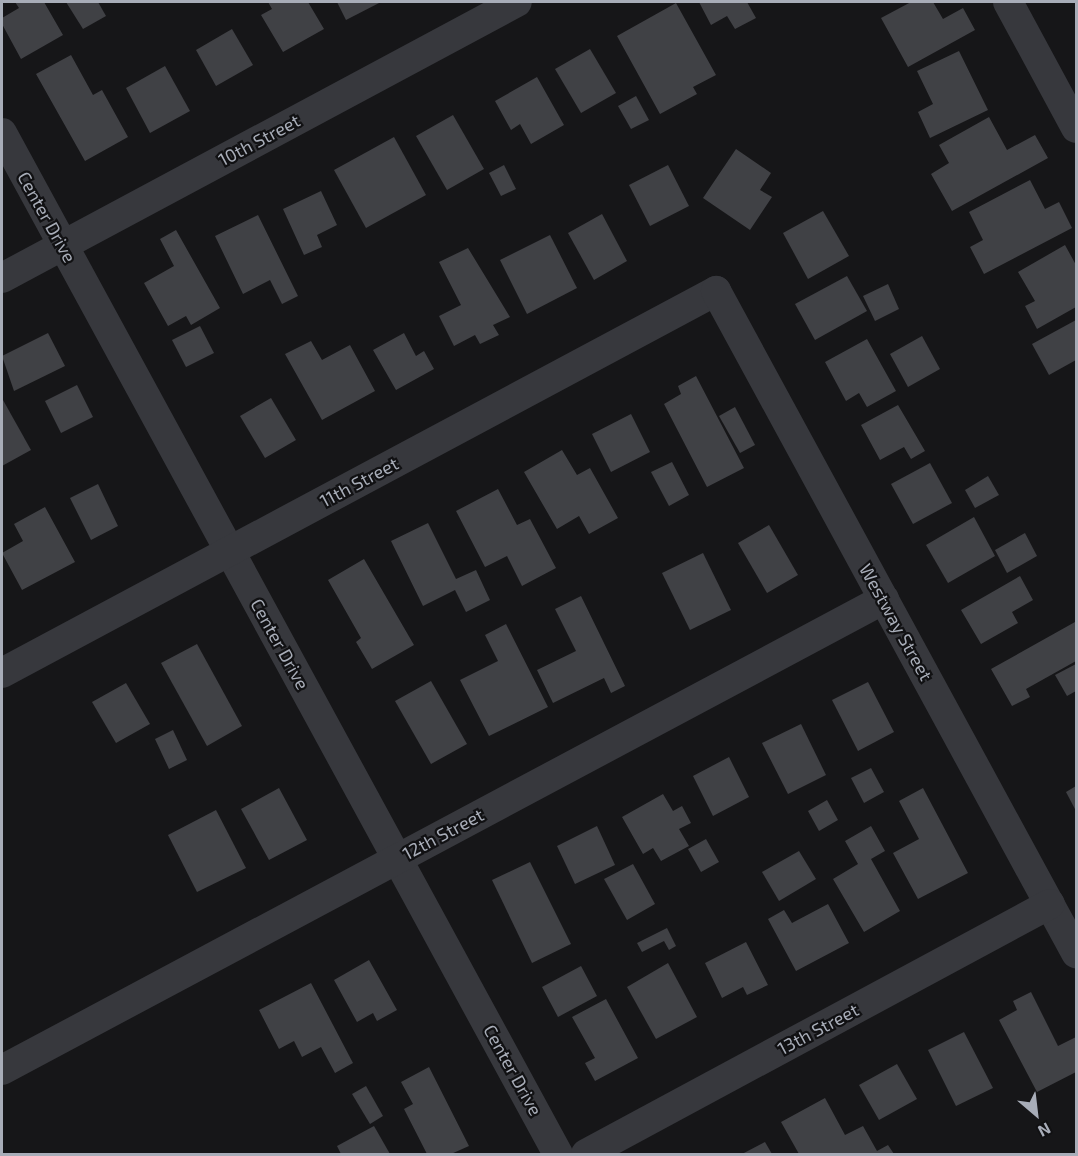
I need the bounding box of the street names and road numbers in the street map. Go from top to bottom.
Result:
street label: 10th Street [214,109,304,171]
street label: Center Drive [13,168,81,266]
street label: 11th Street [316,452,402,512]
street label: Westway Street [855,560,937,684]
street label: Center Drive [246,595,314,693]
street label: 12th Street [399,804,487,864]
street label: 13th Street [774,999,862,1059]
street label: Center Drive [479,1021,547,1119]

